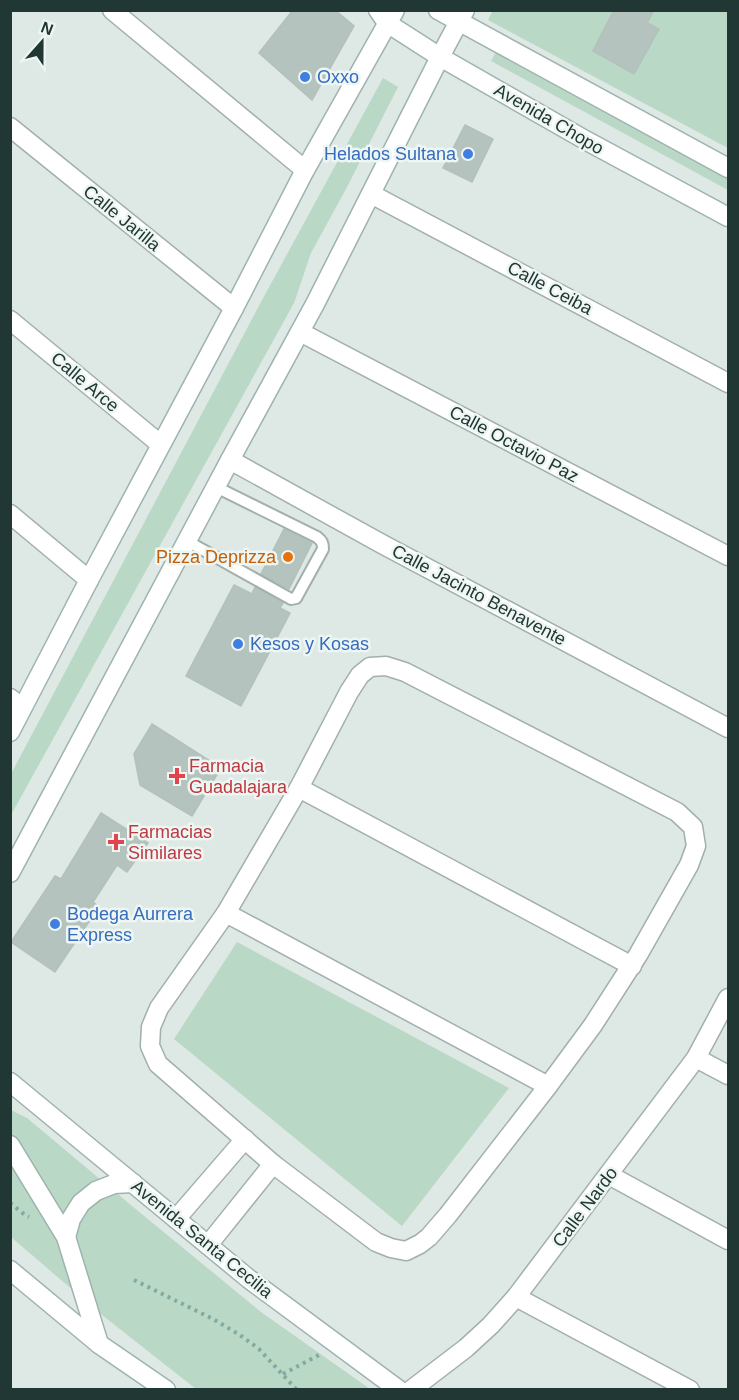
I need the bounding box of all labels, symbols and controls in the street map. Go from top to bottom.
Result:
north arrow [12,12,72,72]
text: N [39,18,56,38]
place label: Oxxo [317,67,359,87]
marker: Oxxo [298,70,312,84]
street label: Avenida Chopo [491,80,607,158]
place label: Helados Sultana [324,144,457,164]
marker: Helados Sultana [461,147,475,161]
street label: Calle Jarilla [80,181,165,256]
street label: Calle Ceiba [504,257,597,319]
street label: Calle Arce [47,348,123,416]
street label: Calle Octavio Paz [446,402,582,486]
street label: Calle Jacinto Benavente [389,541,569,649]
place label: Pizza Deprizza [156,547,277,567]
marker: Pizza Deprizza [281,550,295,564]
place label: Kesos y Kosas [250,634,369,654]
marker: Kesos y Kosas [231,637,245,651]
place label: Farmacia Guadalajara [189,756,288,797]
marker: Farmacia Guadalajara [170,769,184,783]
place label: Farmacias Similares [128,822,212,863]
marker: Farmacias Similares [109,835,123,849]
place label: Bodega Aurrera Express [67,904,194,945]
marker: Bodega Aurrera Express [48,917,62,931]
street label: Calle Nardo [548,1163,622,1251]
street label: Avenida Santa Cecilia [127,1176,277,1303]

